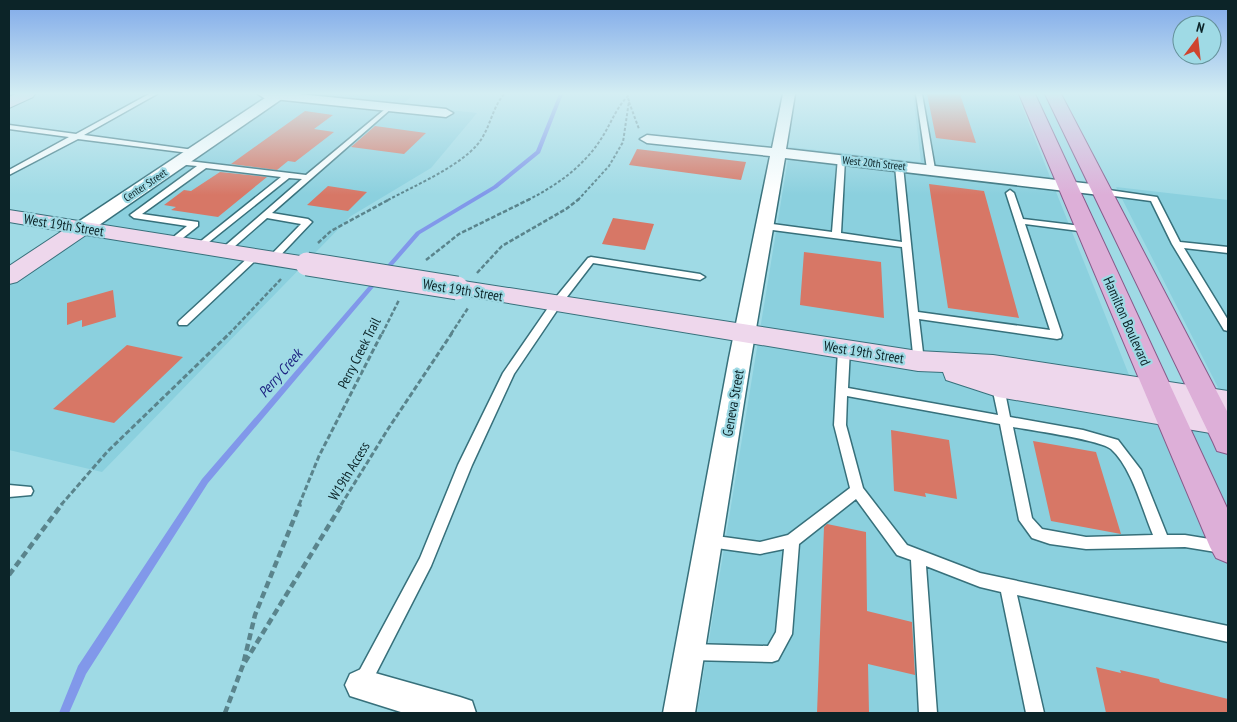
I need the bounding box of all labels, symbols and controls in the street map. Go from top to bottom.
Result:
north arrow [1172,15,1222,65]
text: N [1194,18,1206,37]
street label: West 20th Street [842,153,906,173]
street label: Center Street [120,165,170,205]
street label: West 19th Street [23,210,105,240]
street label: Hamilton Boulevard [1099,274,1155,368]
street label: West 19th Street [422,275,504,305]
street label: Perry Creek Trail [333,314,385,391]
street label: West 19th Street [823,337,905,367]
water label: Perry Creek [254,343,308,401]
street label: Geneva Street [718,368,748,438]
street label: W19th Access [324,438,374,504]

